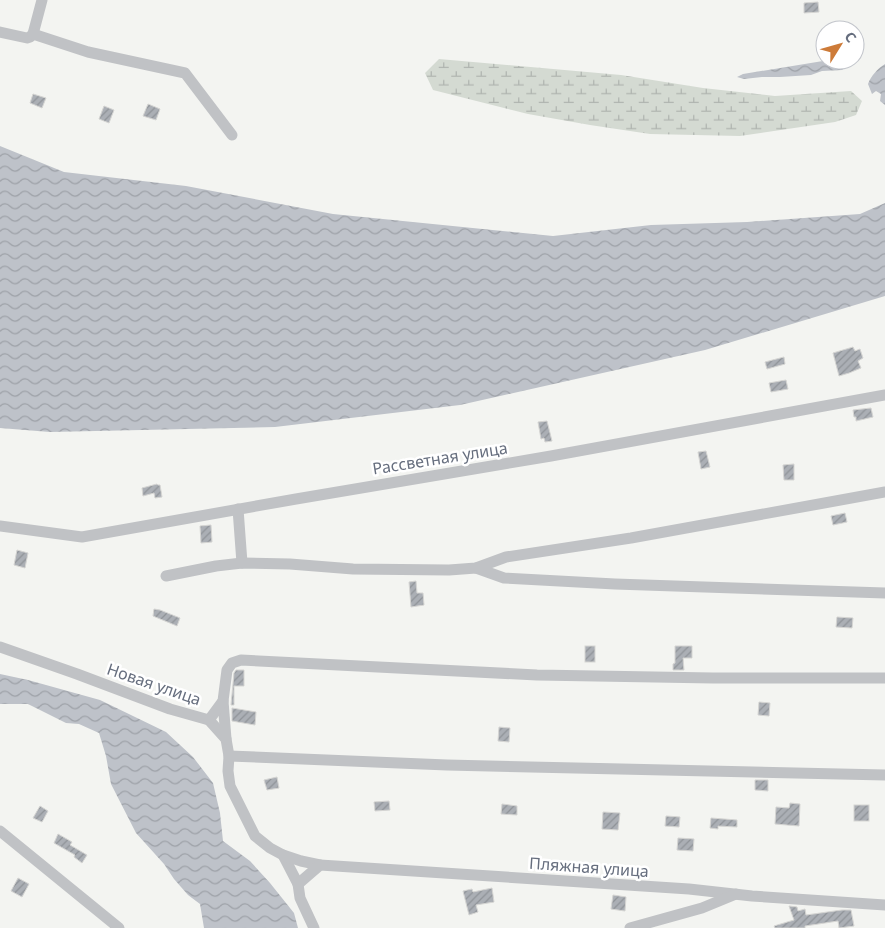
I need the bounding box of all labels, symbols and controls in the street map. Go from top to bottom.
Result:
north arrow [815,20,865,70]
text: С [840,28,861,46]
street label: Рассветная улица [371,436,509,480]
street label: Новая улица [104,658,204,710]
street label: Пляжная улица [528,852,650,882]

